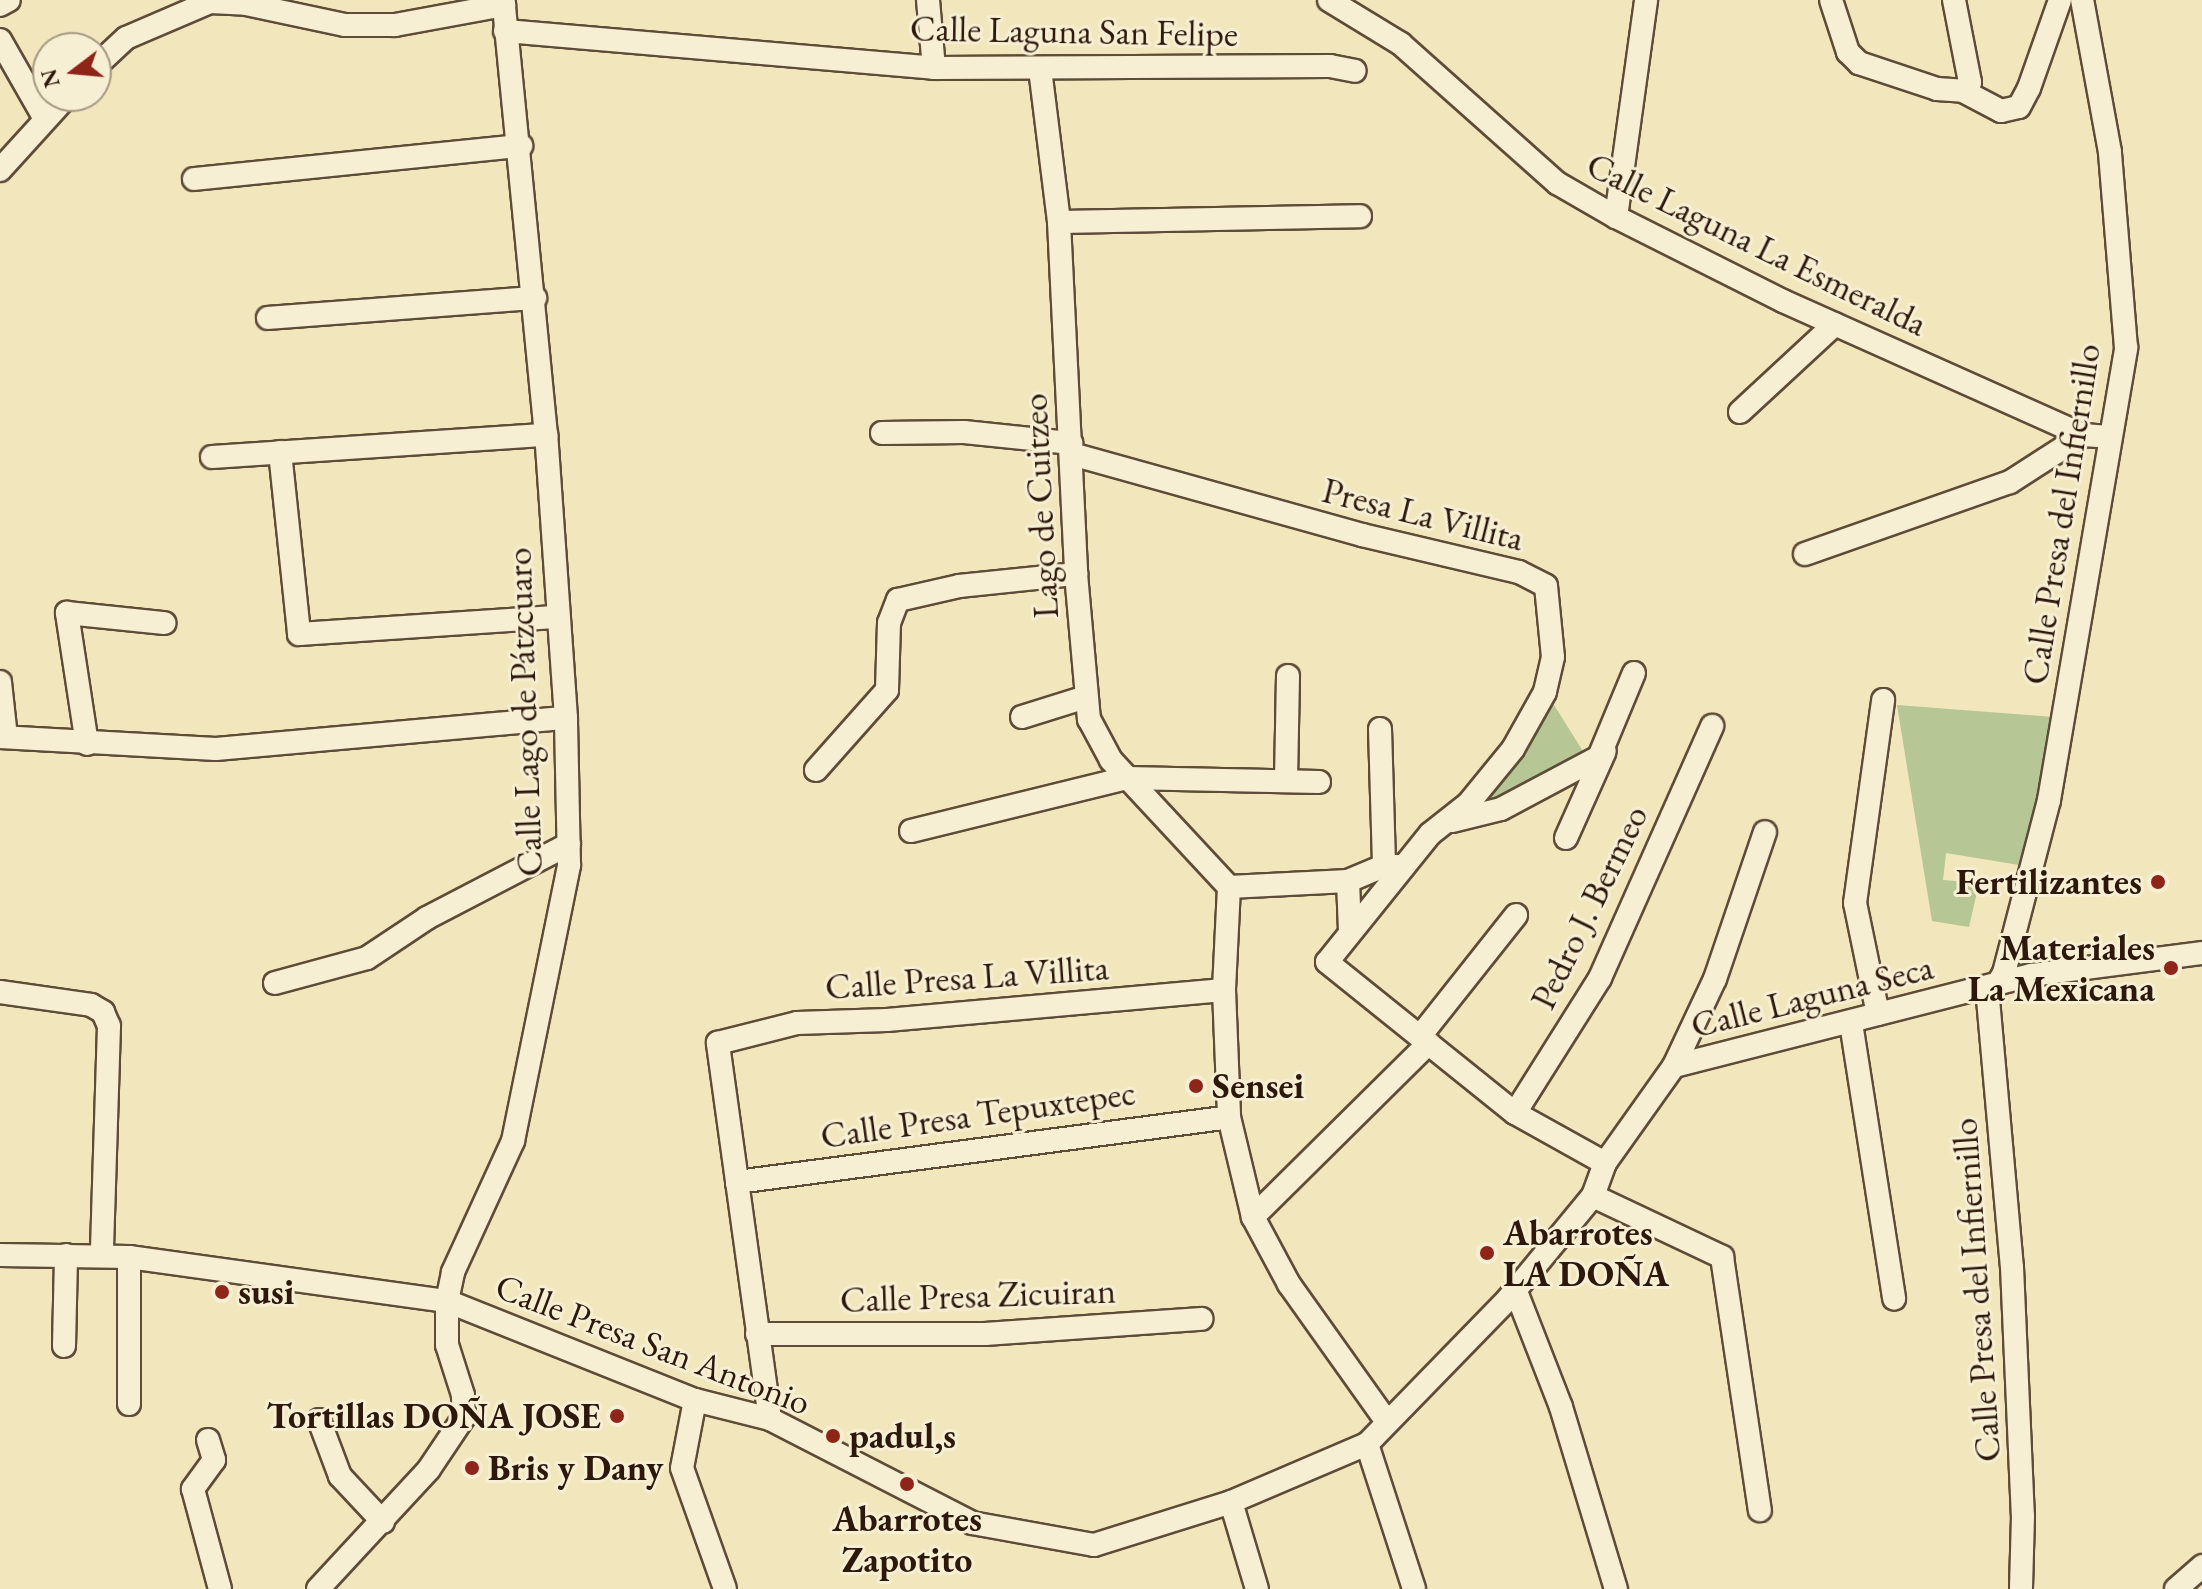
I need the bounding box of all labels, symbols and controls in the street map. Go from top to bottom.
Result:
street label: Calle Laguna San Felipe [910,7,1238,55]
north arrow [32,32,112,112]
text: N [34,66,67,91]
street label: Calle Laguna La Esmeralda [1580,143,1934,345]
street label: Calle Presa del Infiernillo [2013,340,2109,688]
street label: Lago de Cuitzeo [1013,392,1067,620]
street label: Presa La Villita [1318,468,1528,560]
street label: Calle Lago de Pátzcuaro [497,547,551,877]
street label: Pedro J. Bermeo [1521,798,1657,1016]
place label: Fertilizantes [1956,860,2142,904]
marker: Fertilizantes [2149,873,2167,891]
place label: Materiales La Mexicana [1968,925,2155,1010]
street label: Calle Laguna Seca [1686,945,1938,1047]
street label: Calle Presa La Villita [824,946,1110,1008]
marker: Materiales La Mexicana [2162,959,2180,977]
place label: Sensei [1212,1064,1304,1108]
street label: Calle Presa Tepuxtepec [818,1071,1138,1157]
marker: Sensei [1187,1077,1205,1095]
street label: Calle Presa del Infiernillo [1942,1117,2010,1463]
place label: Abarrotes LA DOÑA [1503,1210,1669,1295]
marker: Abarrotes LA DOÑA [1478,1244,1496,1262]
street label: Calle Presa San Antonio [490,1264,816,1424]
street label: Calle Presa Zicuiran [839,1269,1117,1321]
place label: susi [238,1270,294,1314]
marker: susi [213,1283,231,1301]
place label: Tortillas DOÑA JOSE [267,1394,601,1438]
marker: Tortillas DOÑA JOSE [608,1407,626,1425]
place label: padul,s [849,1414,956,1458]
marker: padul,s [824,1427,842,1445]
place label: Bris y Dany [488,1446,663,1490]
marker: Bris y Dany [463,1459,481,1477]
marker: Abarrotes Zapotito [898,1475,916,1493]
place label: Abarrotes Zapotito [832,1496,982,1581]

